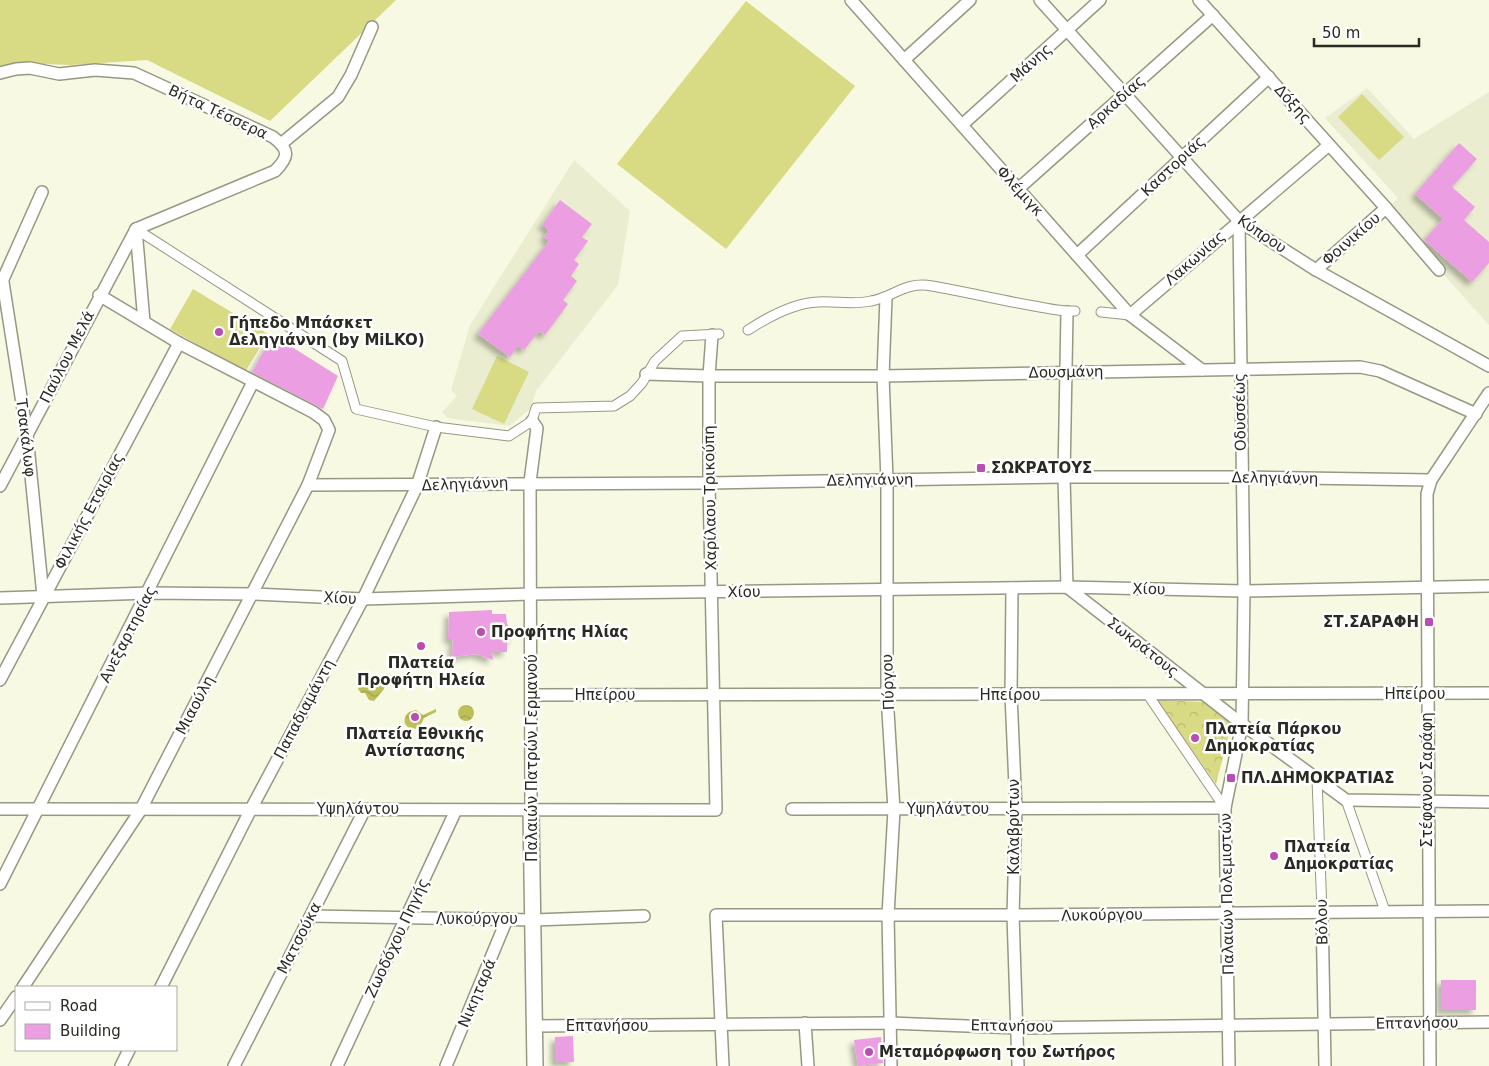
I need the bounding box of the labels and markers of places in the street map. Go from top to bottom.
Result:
place label: Γήπεδο Μπάσκετ Δεληγιάννη (by MiLKO) [229,314,425,349]
marker: Γήπεδο Μπάσκετ Δεληγιάννη (by MiLKO) [213,326,225,338]
place label: ΣΩΚΡΑΤΟΥΣ [991,459,1092,477]
marker: ΣΩΚΡΑΤΟΥΣ [975,462,987,474]
place label: ΣΤ.ΣΑΡΑΦΗ [1323,613,1419,631]
marker: ΣΤ.ΣΑΡΑΦΗ [1423,616,1435,628]
place label: Προφήτης Ηλίας [491,623,628,641]
marker: Προφήτης Ηλίας [475,626,487,638]
marker: Πλατεία Προφήτη Ηλεία [415,640,427,652]
place label: Πλατεία Προφήτη Ηλεία [357,654,485,689]
marker: Πλατεία Εθνικής Αντίστασης [409,711,421,723]
place label: Πλατεία Πάρκου Δημοκρατίας [1205,720,1341,755]
place label: Πλατεία Εθνικής Αντίστασης [346,725,484,760]
marker: Πλατεία Πάρκου Δημοκρατίας [1189,732,1201,744]
place label: ΠΛ.ΔΗΜΟΚΡΑΤΙΑΣ [1241,769,1395,787]
marker: ΠΛ.ΔΗΜΟΚΡΑΤΙΑΣ [1225,772,1237,784]
place label: Πλατεία Δημοκρατίας [1284,838,1394,873]
marker: Πλατεία Δημοκρατίας [1268,850,1280,862]
place label: Μεταμόρφωση του Σωτήρος [879,1043,1115,1061]
marker: Μεταμόρφωση του Σωτήρος [863,1046,875,1058]

